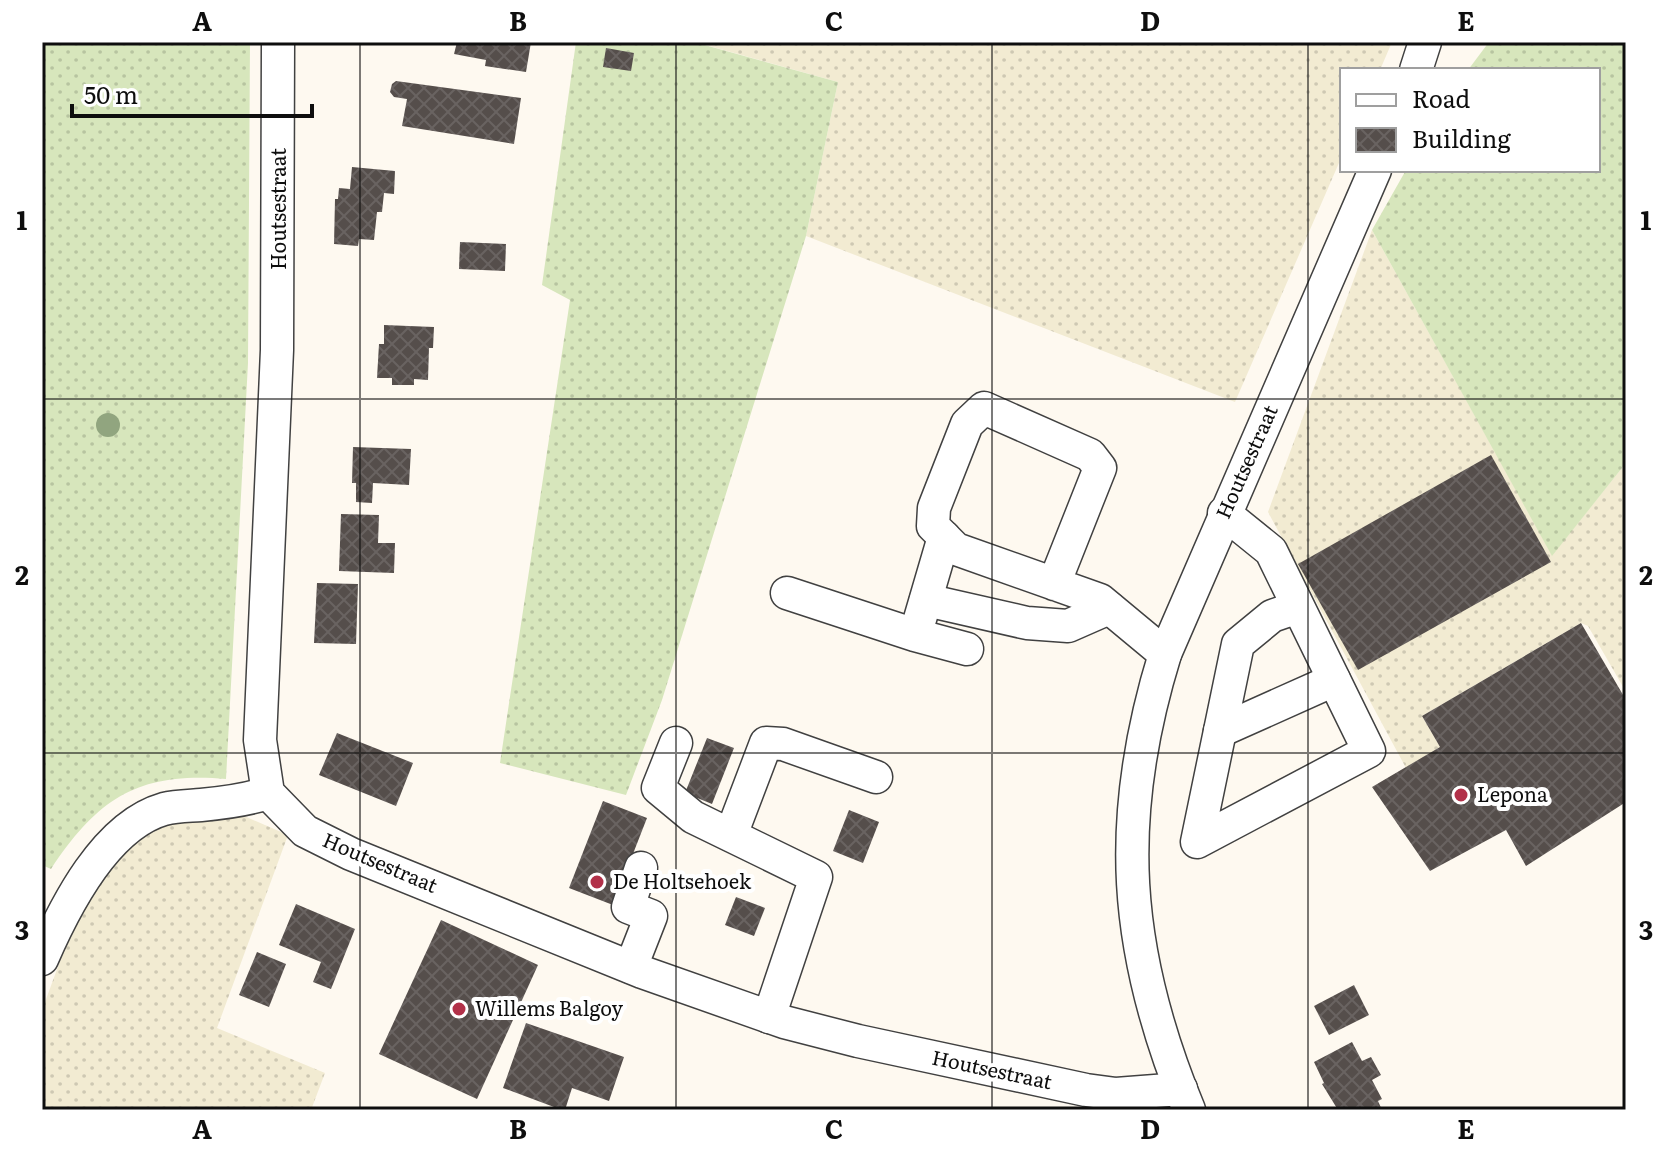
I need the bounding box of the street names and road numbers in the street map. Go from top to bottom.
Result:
street label: Houtsestraat [262,148,292,270]
street label: Houtsestraat [1207,399,1284,523]
street label: Houtsestraat [319,823,443,899]
street label: Houtsestraat [930,1041,1055,1095]

